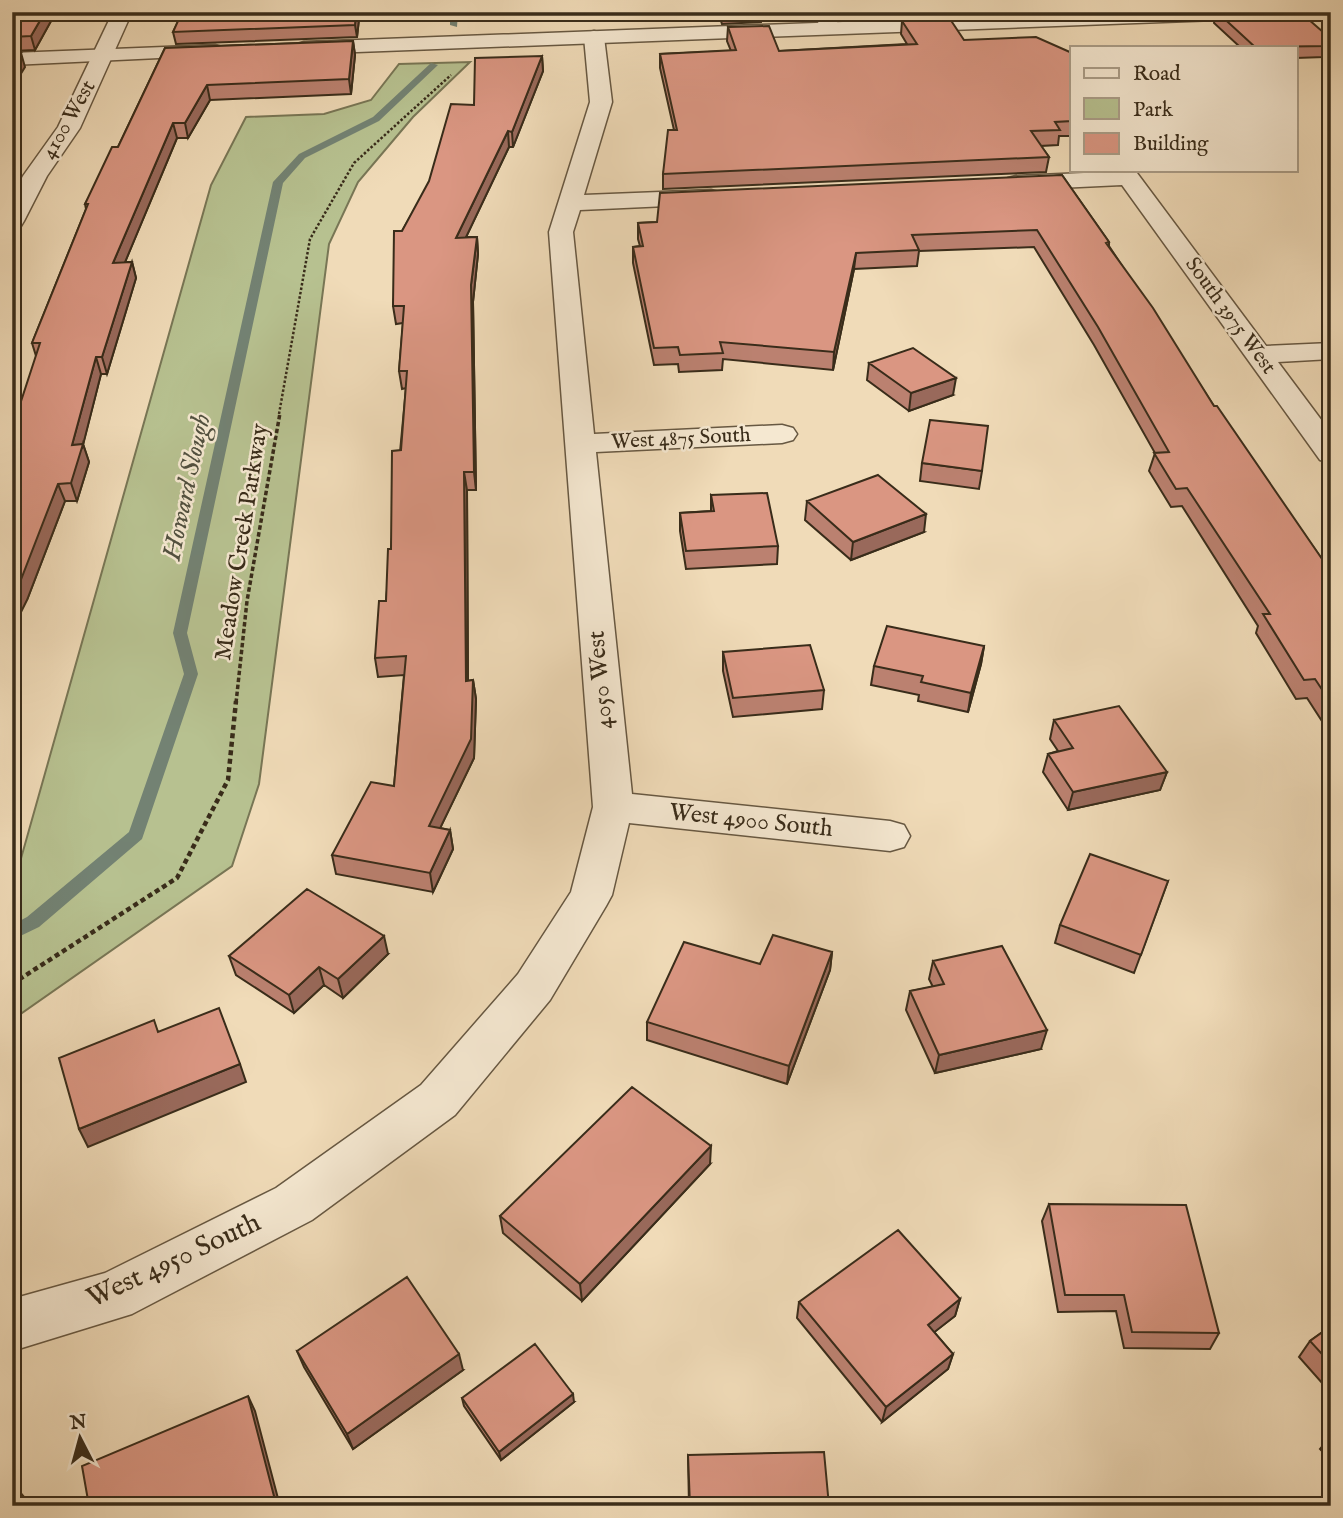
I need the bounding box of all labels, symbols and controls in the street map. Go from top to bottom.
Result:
legend [1070,46,1298,172]
text: Road [1133,61,1181,88]
street label: 4100 West [36,76,102,164]
text: Park [1133,97,1174,124]
text: Building [1133,131,1209,158]
street label: South 3975 West [1178,252,1282,380]
water label: Howard Slough [155,411,220,564]
street label: Meadow Creek Parkway [208,421,276,663]
street label: West 4875 South [611,422,751,456]
street label: 4050 West [581,630,621,730]
street label: West 4900 South [668,797,835,845]
street label: West 4950 South [81,1205,267,1317]
north arrow [46,1402,116,1472]
text: N [68,1410,88,1436]

